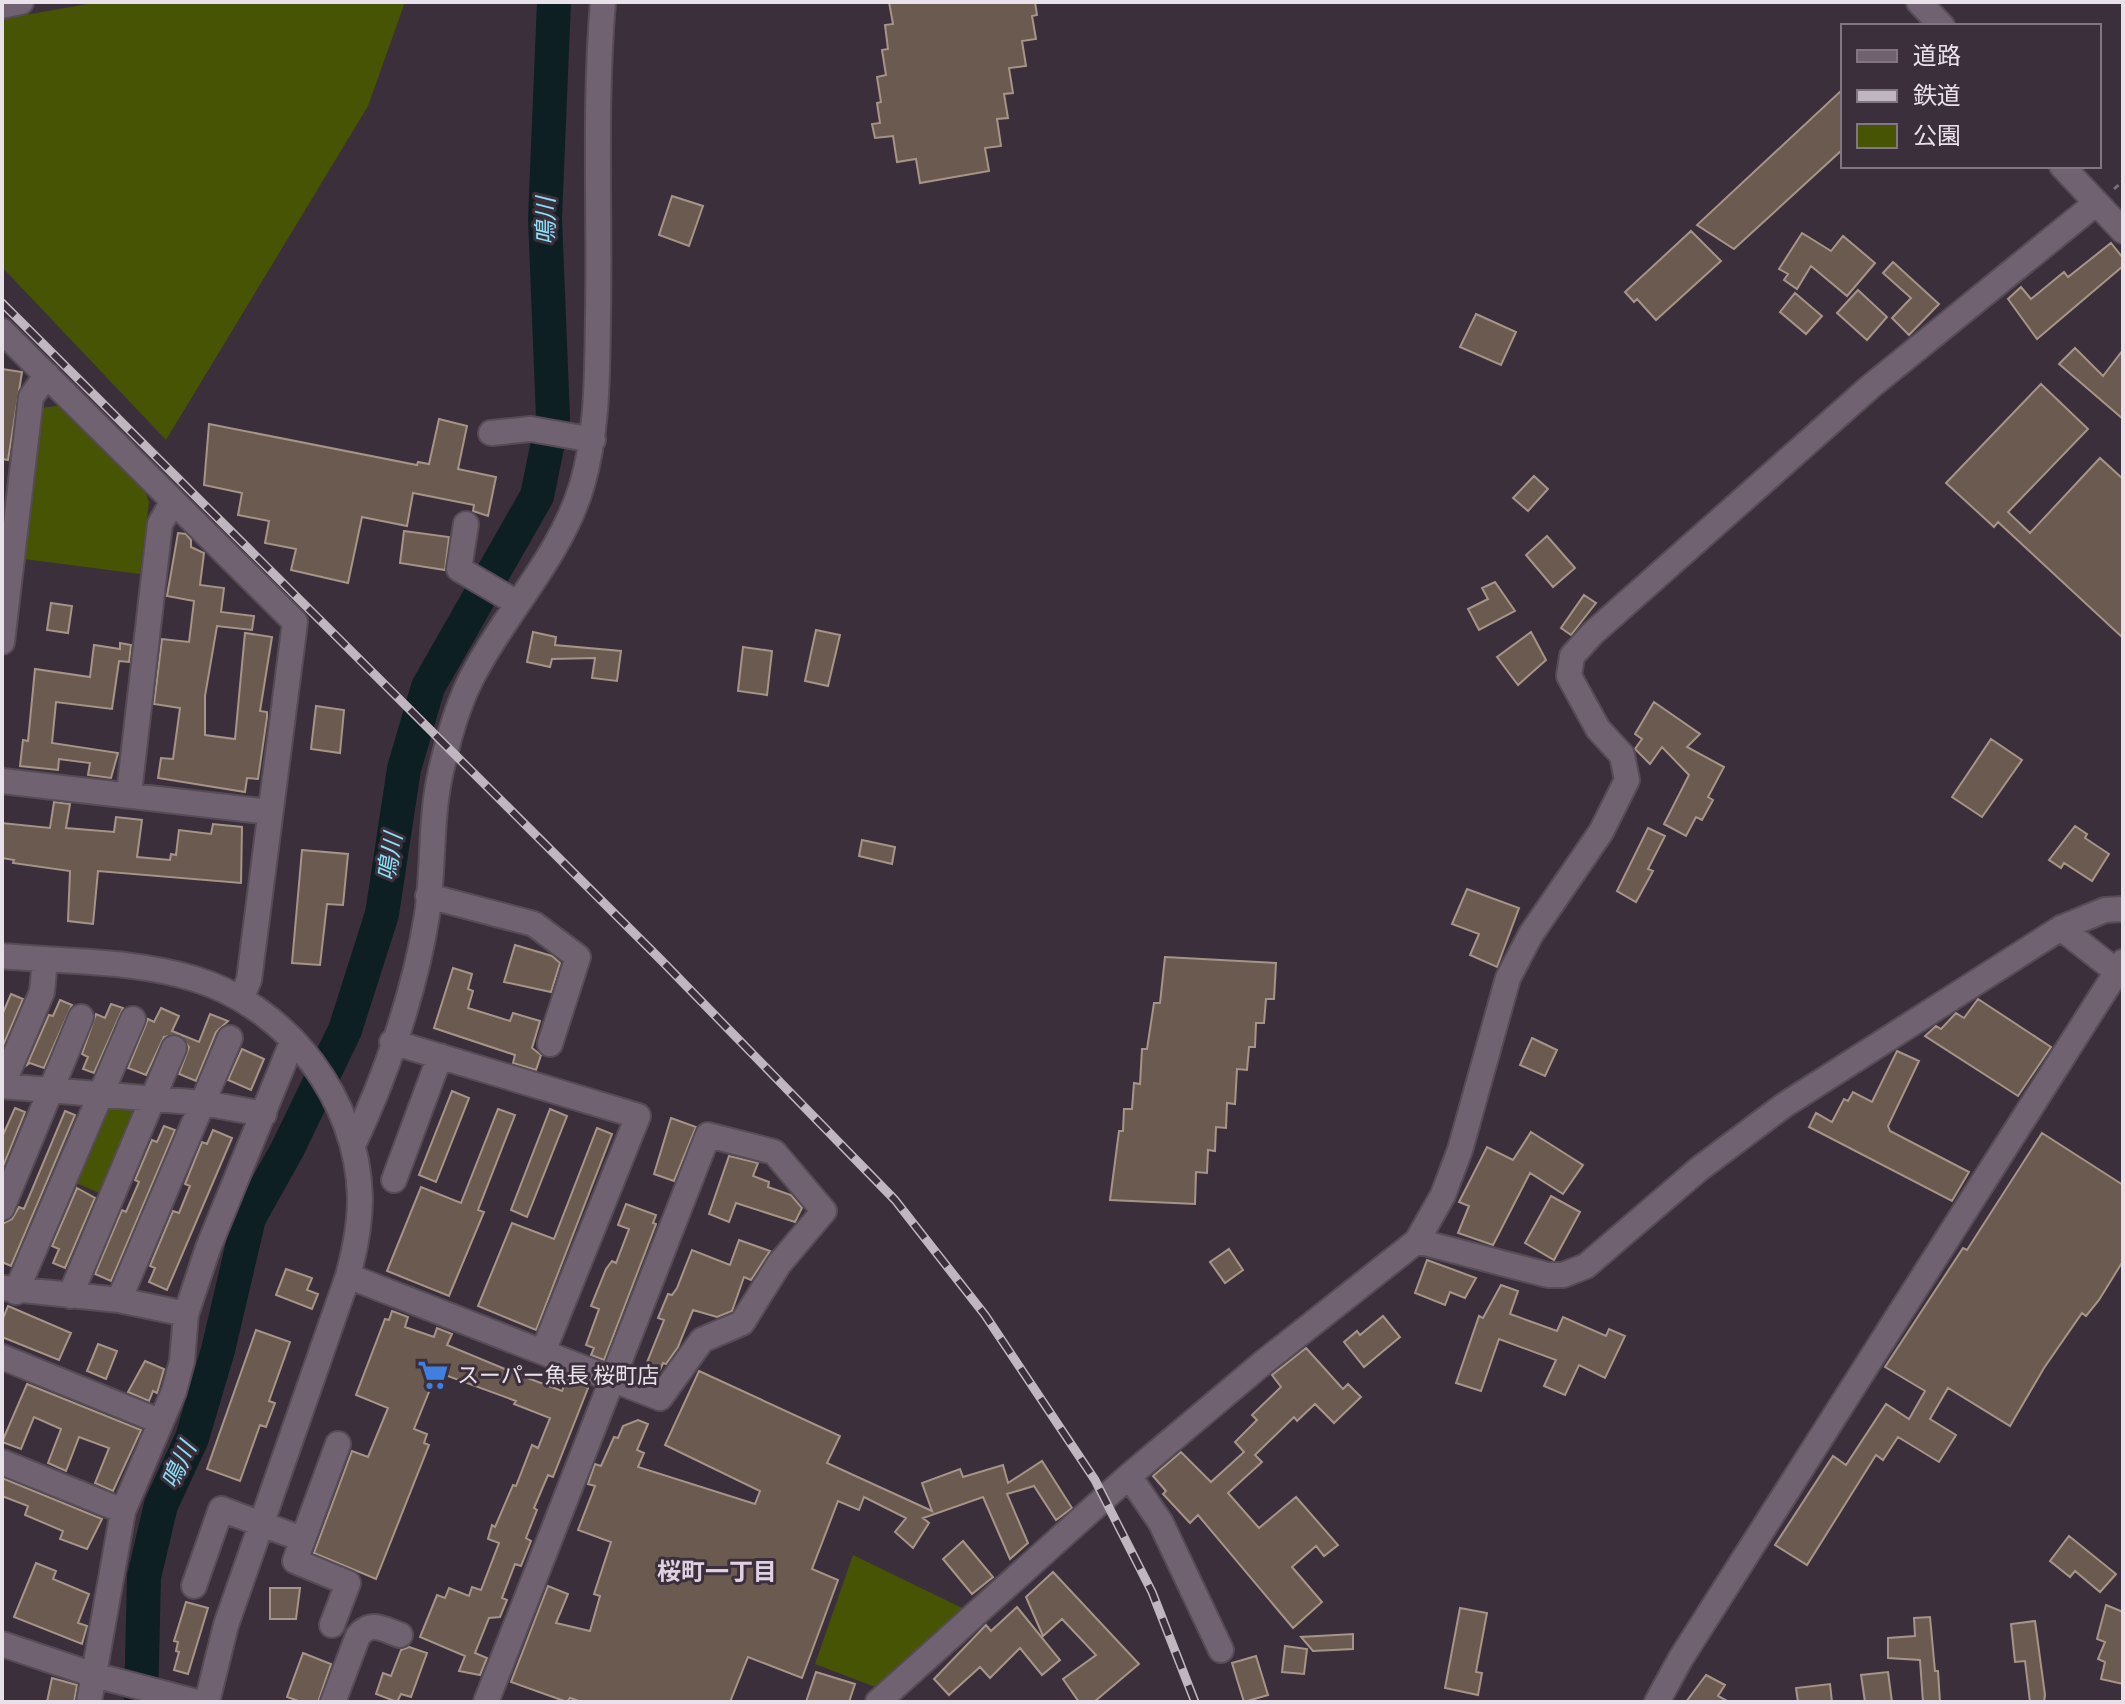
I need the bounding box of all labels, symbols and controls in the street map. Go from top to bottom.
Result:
legend [1841,24,2101,168]
text: 道路 [1913,40,1961,69]
text: 鉄道 [1913,80,1961,109]
text: 公園 [1913,120,1961,149]
water label: 鳴川 [530,194,559,245]
water label: 鳴川 [370,828,407,883]
supermarket icon: スーパー魚長 桜町店 [416,1358,450,1392]
place label: スーパー魚長 桜町店 [457,1361,659,1387]
water label: 鳴川 [154,1434,202,1492]
district label: 桜町一丁目 [657,1556,777,1585]

